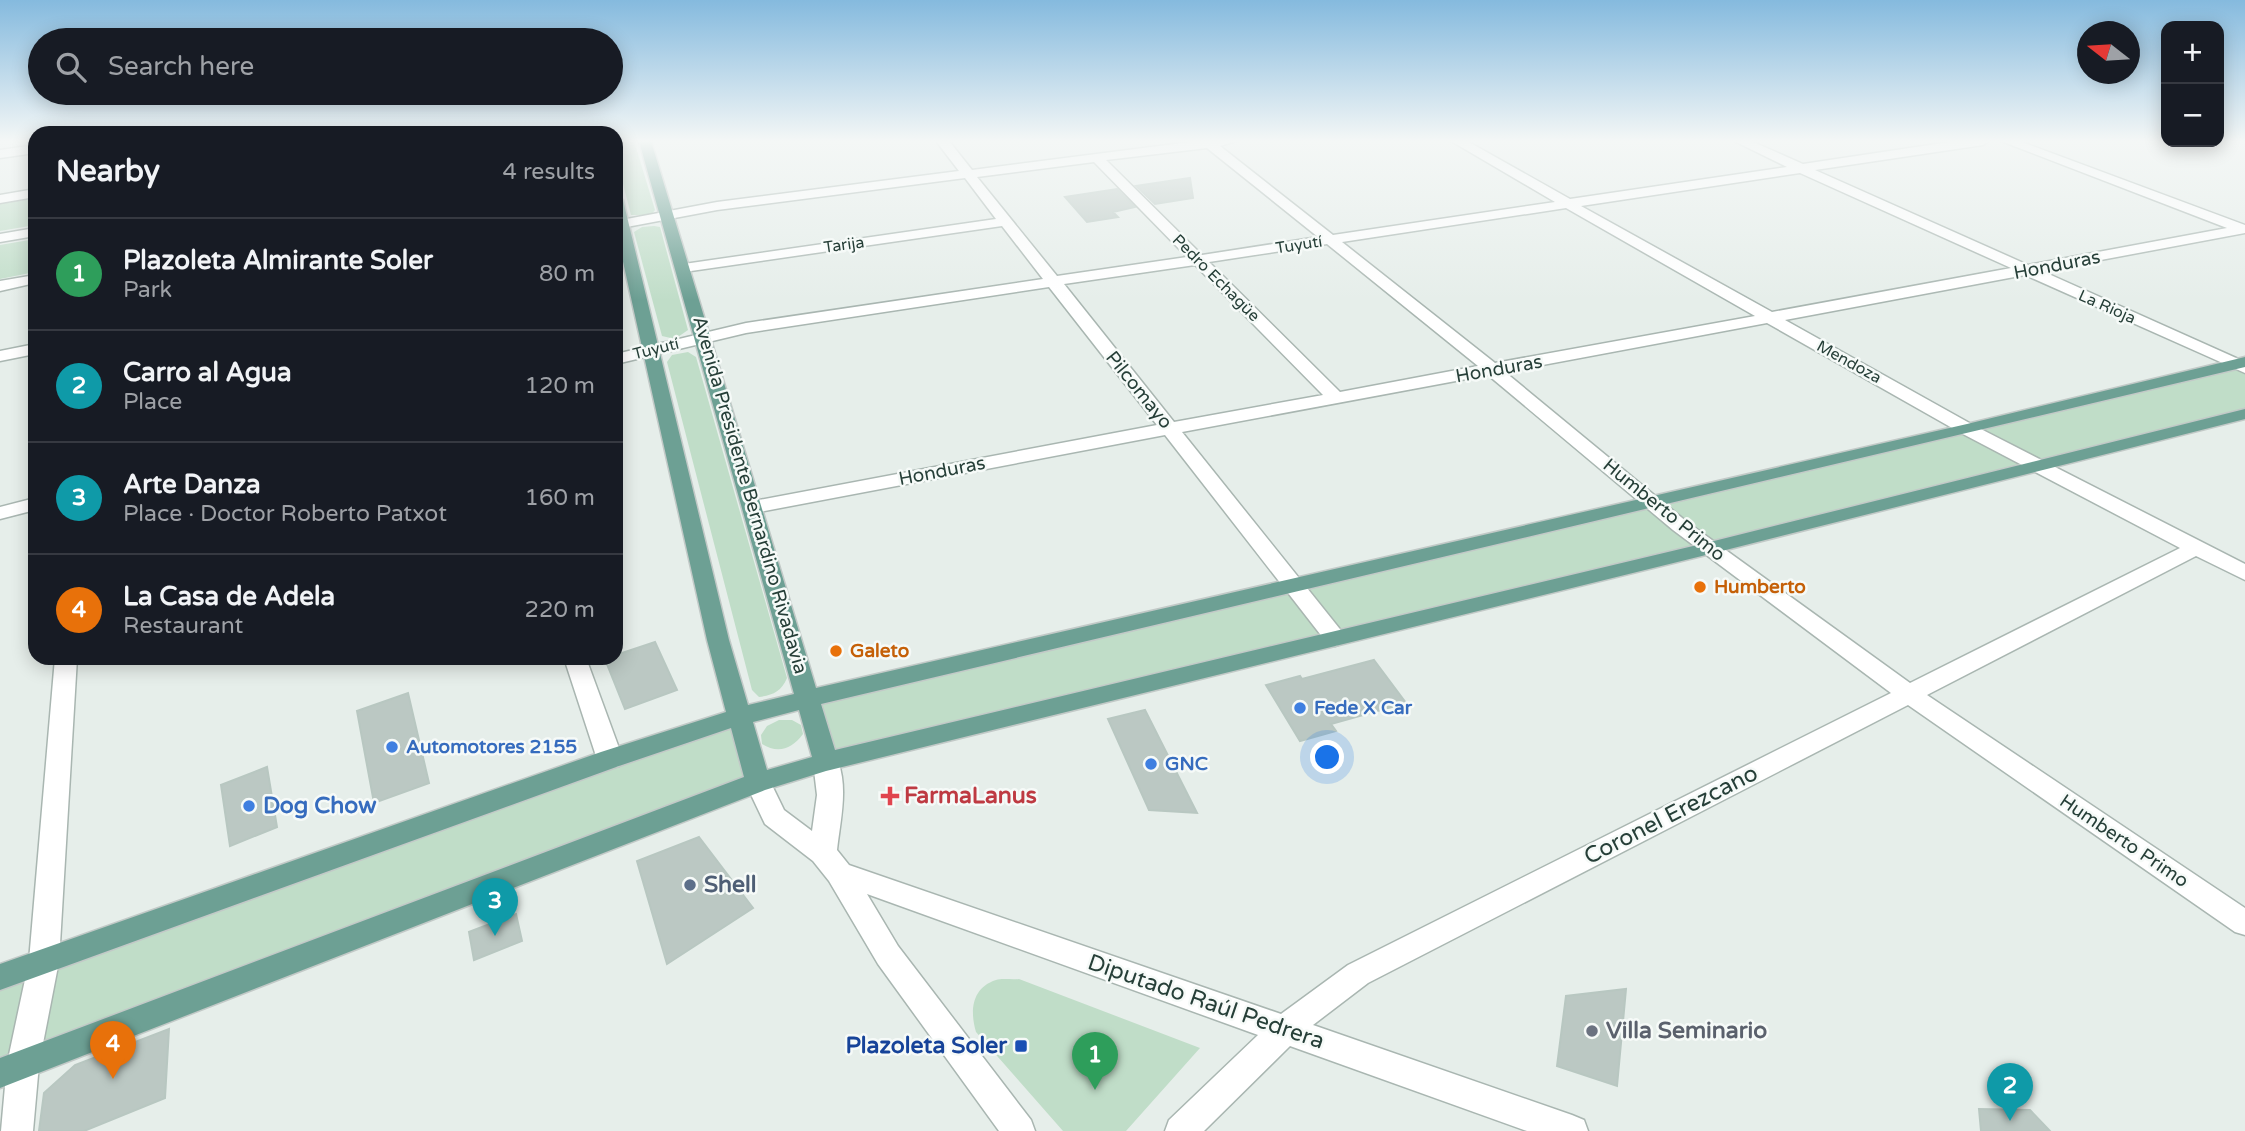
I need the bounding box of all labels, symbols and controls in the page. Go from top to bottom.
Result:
north arrow [2077,21,2140,84]
map controls [2161,21,2224,147]
button: + [2161,21,2224,84]
search box [28,28,623,105]
icon: search [52,48,90,86]
text: Search here [108,51,254,82]
button: − [2161,84,2224,147]
text: Nearby [56,153,160,190]
text: 4 results [502,158,595,186]
street label: Pedro Echagüe [1168,230,1264,326]
street label: Tuyutí [1274,231,1324,259]
street label: Tarija [822,232,866,258]
text: Plazoleta Almirante Soler [123,245,433,276]
street label: Honduras [2012,246,2102,284]
text: 1 [72,260,86,288]
text: 80 m [539,260,595,288]
text: Park [123,276,172,304]
street label: La Rioja [2075,286,2139,328]
street label: Avenida Presidente Bernardino Rivadavia [688,314,812,676]
street label: Tuyutí [631,334,681,364]
street label: Mendoza [1813,336,1885,388]
street label: Pilcomayo [1101,347,1177,433]
street label: Honduras [1454,351,1544,387]
text: Carro al Agua [123,357,292,388]
text: 2 [72,372,86,400]
text: 120 m [525,372,595,400]
text: Place [123,388,182,416]
street label: Honduras [897,452,987,490]
street label: Humberto Primo [1599,454,1729,566]
text: Arte Danza [123,469,261,500]
text: 3 [72,484,86,512]
text: 160 m [525,484,595,512]
text: Place · Doctor Roberto Patxot [123,500,447,528]
place label: Humberto [1714,576,1806,598]
marker: Humberto [1692,579,1708,595]
text: La Casa de Adela [123,581,335,612]
text: 4 [72,596,86,624]
text: 220 m [525,596,595,624]
text: Restaurant [123,612,243,640]
place label: Galeto [850,640,909,662]
marker: Galeto [828,643,844,659]
place label: Fede X Car [1314,697,1413,719]
marker: Fede X Car [1292,700,1308,716]
place label: Automotores 2155 [406,736,577,758]
marker: Automotores 2155 [384,739,400,755]
your location [1310,740,1344,774]
place label: GNC [1165,753,1208,775]
marker: GNC [1143,756,1159,772]
street label: Coronel Erezcano [1579,759,1763,871]
place label: FarmaLanus [904,782,1037,810]
marker: FarmaLanus [882,788,898,804]
street label: Humberto Primo [2056,790,2192,892]
place label: Dog Chow [263,792,376,820]
marker: Dog Chow [241,798,257,814]
place label: Shell [704,871,756,899]
marker: Shell [682,877,698,893]
pin: 3 [472,878,518,936]
street label: Diputado Raúl Pedrera [1084,948,1328,1056]
place label: Villa Seminario [1606,1017,1767,1045]
pin: 4 [90,1021,136,1079]
marker: Villa Seminario [1584,1023,1600,1039]
place label: Plazoleta Soler [845,1032,1008,1060]
pin: 1 [1072,1032,1118,1090]
marker: Plazoleta Soler [1013,1038,1029,1054]
pin: 2 [1987,1063,2033,1121]

